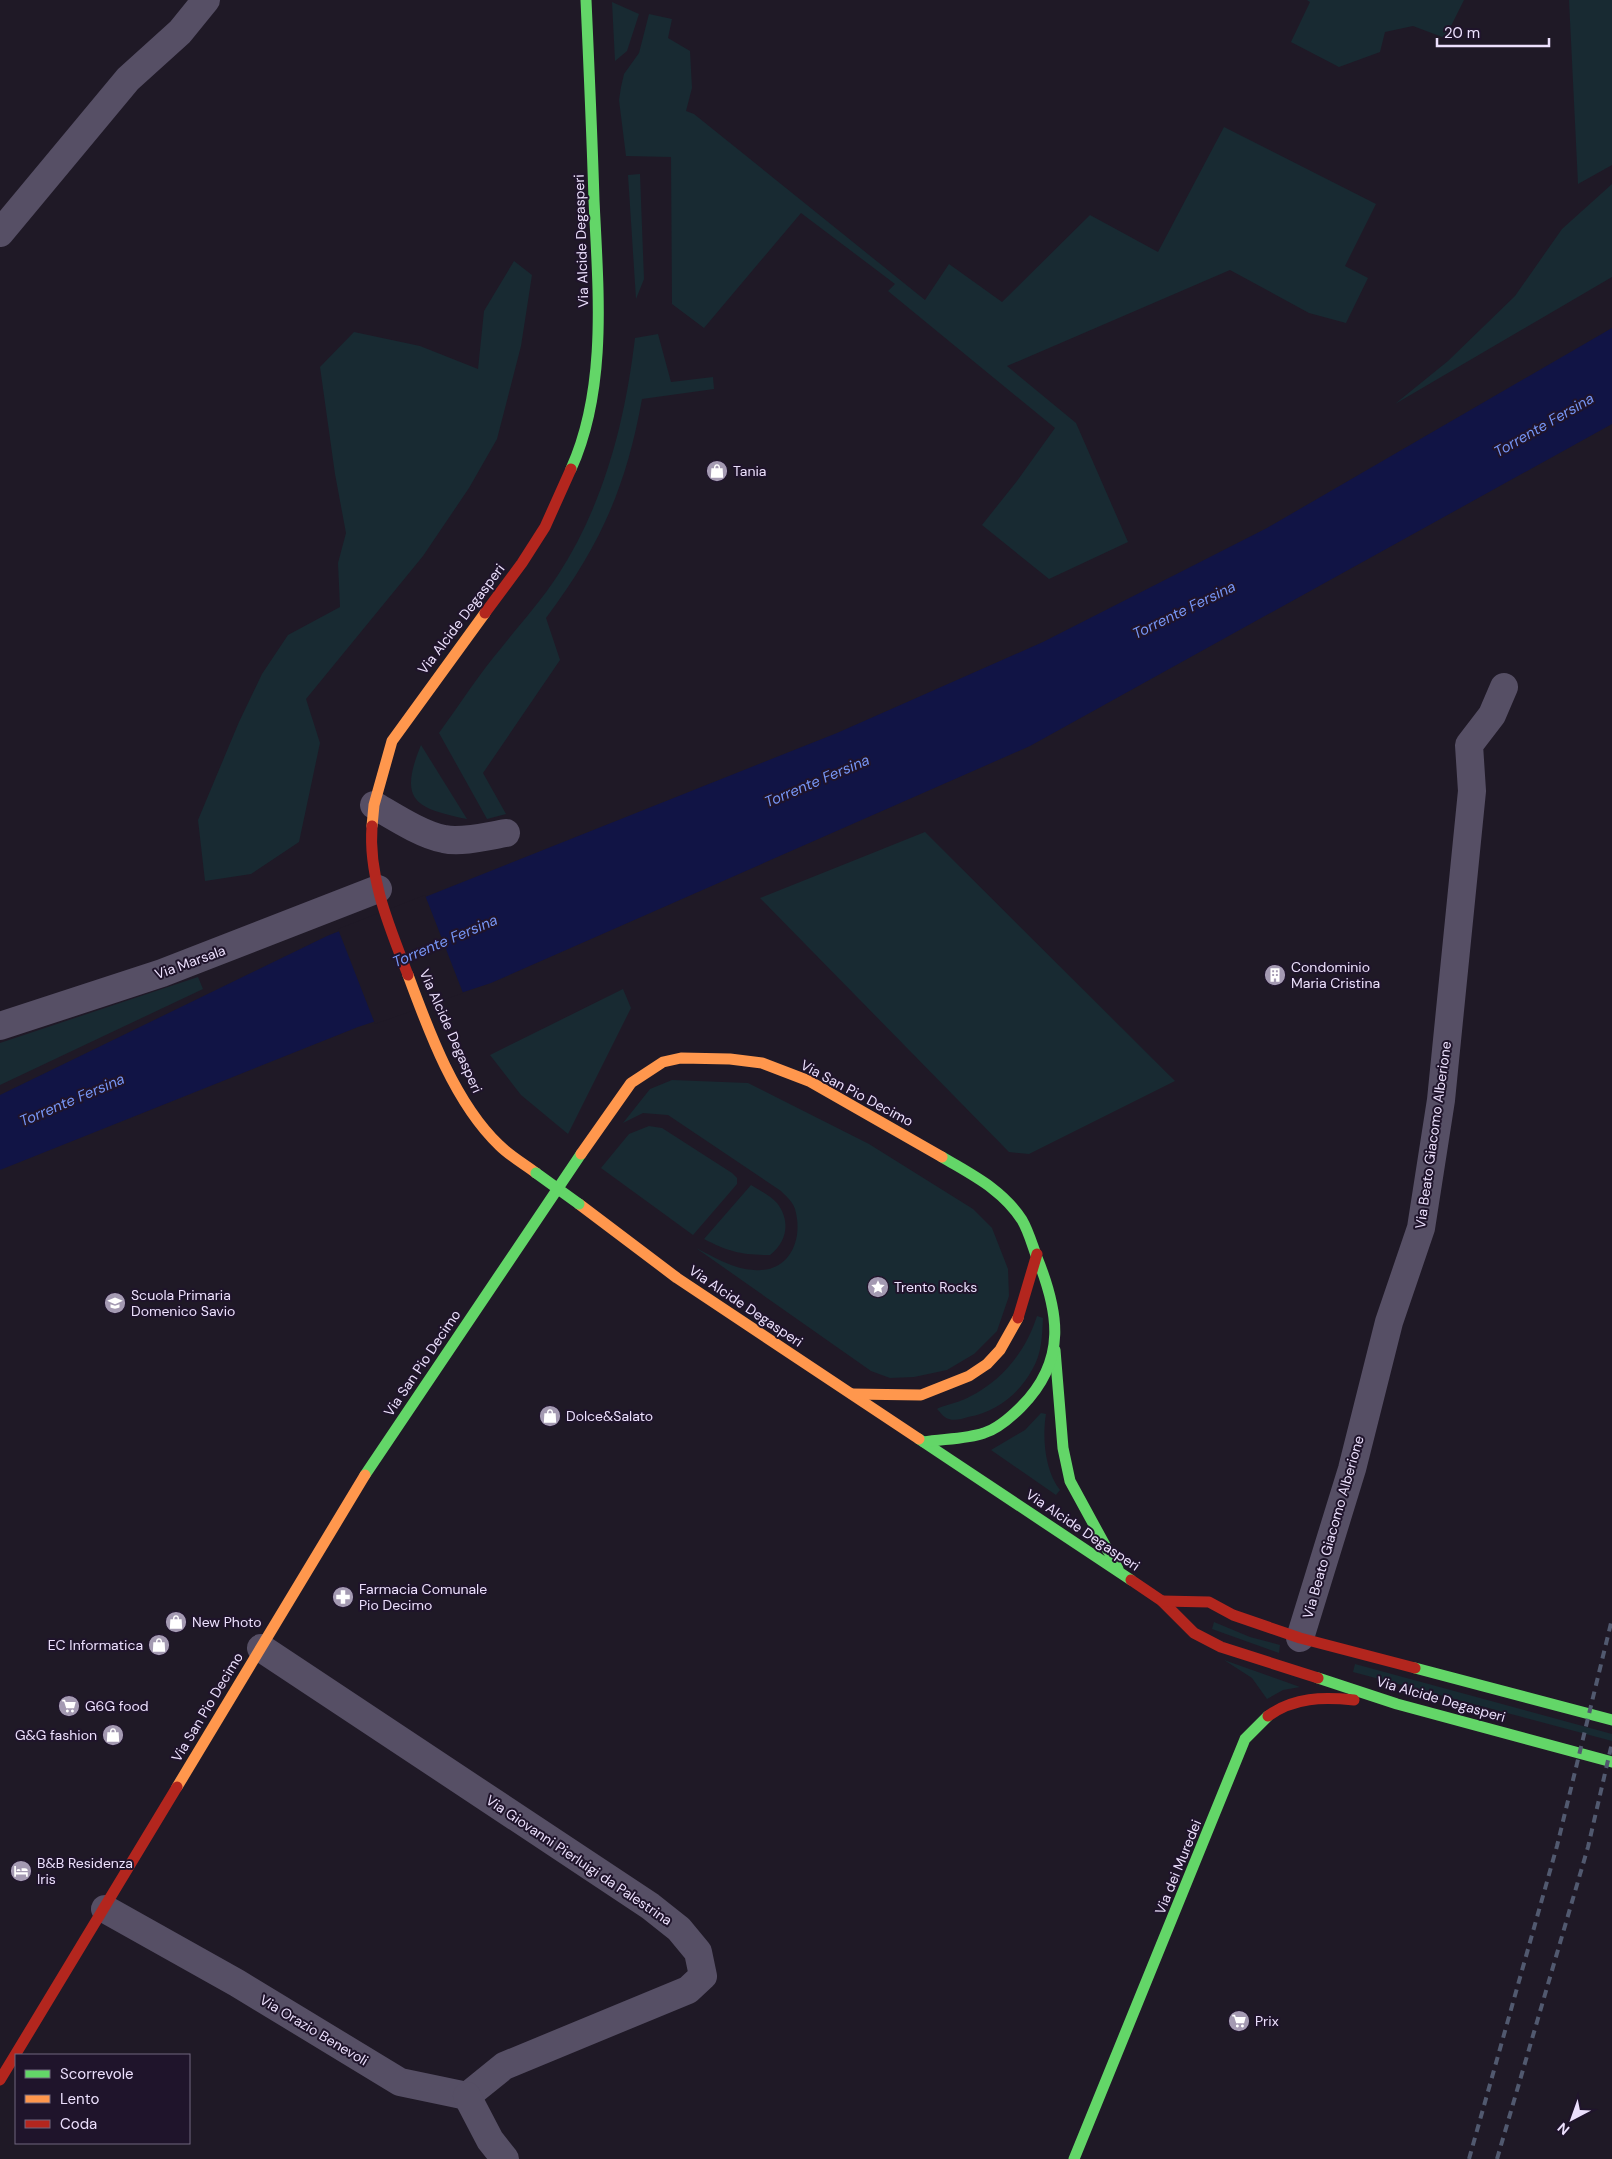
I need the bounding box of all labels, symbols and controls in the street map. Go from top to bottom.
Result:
scale bar [1437,15,1550,47]
text: 20 m [1444,23,1480,43]
street label: Via Alcide Degasperi [570,174,592,308]
water label: Torrente Fersina [1490,388,1598,462]
shop icon: Tania [705,459,729,483]
place label: Tania [733,462,766,480]
street label: Via Alcide Degasperi [414,560,508,678]
water label: Torrente Fersina [1129,576,1239,644]
water label: Torrente Fersina [761,750,873,812]
water label: Torrente Fersina [389,910,501,972]
street label: Via Marsala [152,941,228,983]
place label: Condominio Maria Cristina [1291,958,1380,992]
building icon: Condominio Maria Cristina [1263,963,1287,987]
street label: Via Alcide Degasperi [416,966,486,1096]
street label: Via Beato Giacomo Alberione [1411,1040,1455,1230]
street label: Via San Pio Decimo [798,1056,916,1130]
water label: Torrente Fersina [16,1069,128,1131]
street label: Via Alcide Degasperi [686,1261,806,1351]
place icon: Trento Rocks [866,1275,890,1299]
place label: Trento Rocks [894,1278,977,1296]
place label: Scuola Primaria Domenico Savio [131,1286,235,1320]
school or university icon: Scuola Primaria Domenico Savio [103,1291,127,1315]
street label: Via San Pio Decimo [380,1306,464,1420]
shop icon: Dolce&Salato [538,1404,562,1428]
place label: Dolce&Salato [566,1407,653,1425]
street label: Via Beato Giacomo Alberione [1298,1433,1368,1621]
street label: Via Alcide Degasperi [1023,1485,1143,1575]
place label: Farmacia Comunale Pio Decimo [359,1580,487,1614]
pharmacy icon: Farmacia Comunale Pio Decimo [331,1585,355,1609]
shop icon: New Photo [164,1610,188,1634]
place label: New Photo [192,1613,262,1631]
shop icon: EC Informatica [147,1633,171,1657]
place label: EC Informatica [48,1636,143,1654]
street label: Via San Pio Decimo [167,1649,247,1765]
street label: Via Alcide Degasperi [1374,1672,1508,1726]
supermarket icon: G6G food [57,1694,81,1718]
place label: G6G food [85,1697,149,1715]
shop icon: G&G fashion [101,1723,125,1747]
place label: G&G fashion [15,1726,97,1744]
street label: Via Giovanni Pierluigi da Palestrina [482,1791,676,1929]
street label: Via dei Muredei [1151,1817,1205,1917]
place label: B&B Residenza Iris [37,1854,133,1888]
hotel icon: B&B Residenza Iris [9,1859,33,1883]
street label: Via Orazio Benevoli [256,1991,372,2069]
supermarket icon: Prix [1227,2009,1251,2033]
place label: Prix [1255,2012,1279,2030]
legend [15,2054,190,2144]
text: Scorrevole [60,2064,134,2084]
text: Lento [60,2089,99,2109]
north arrow [1547,2094,1597,2144]
text: Coda [60,2114,97,2134]
text: N [1554,2119,1573,2139]

